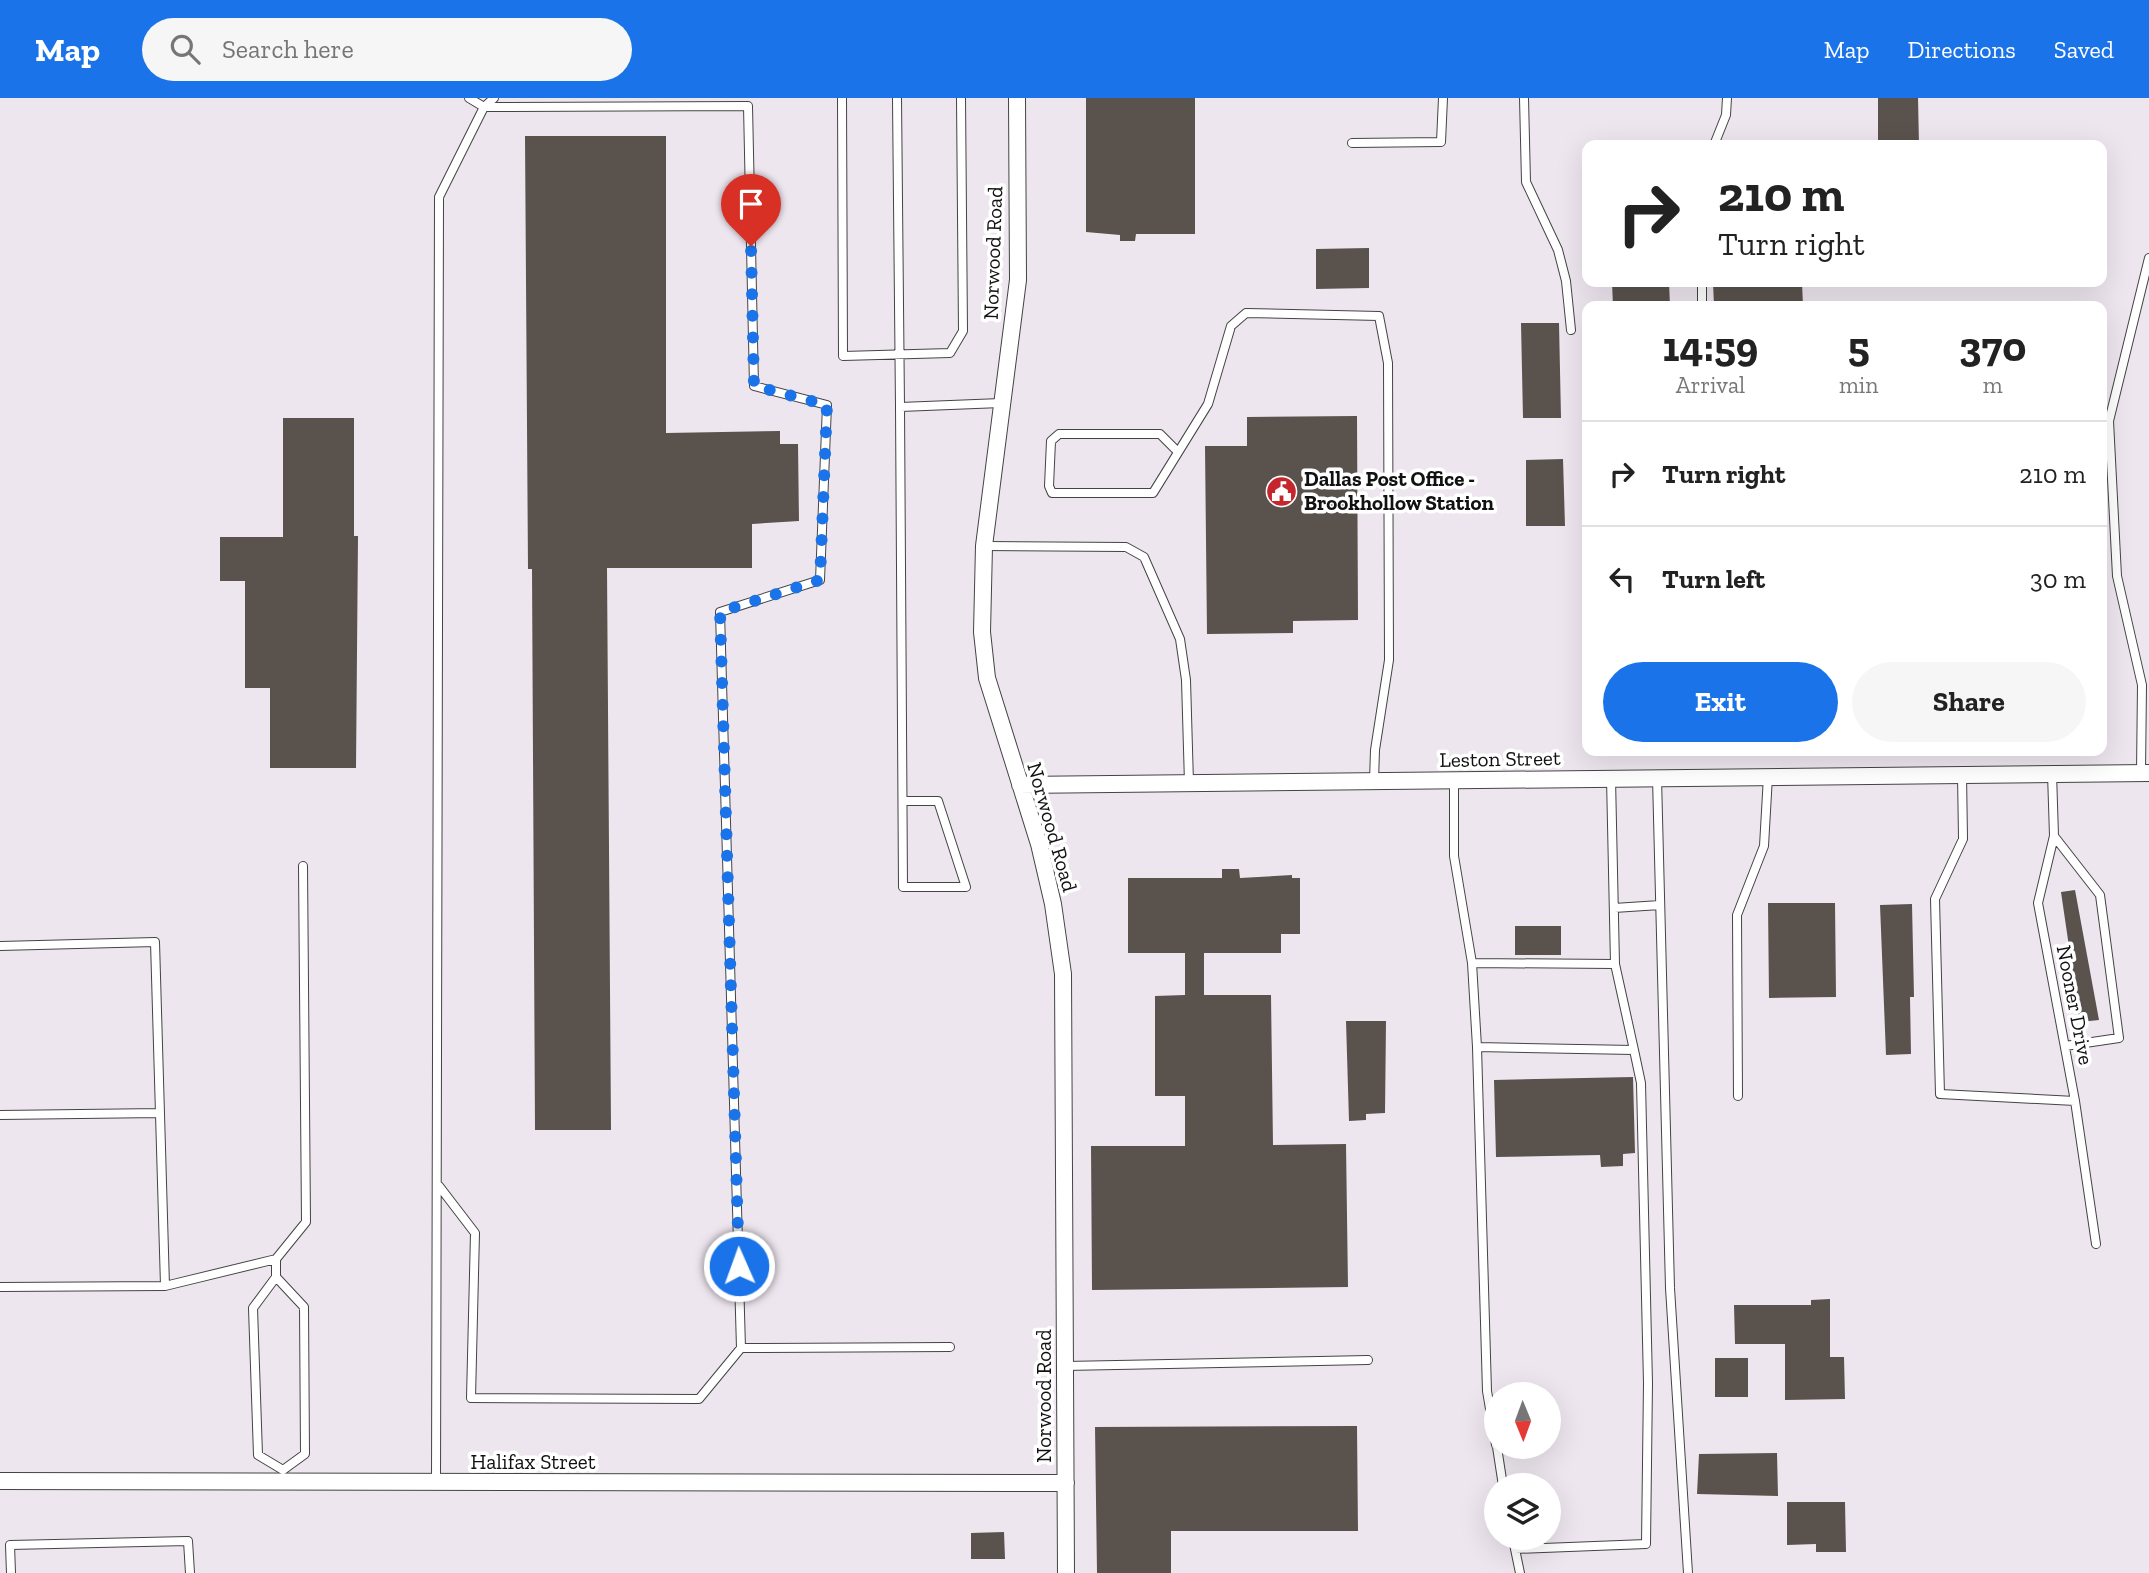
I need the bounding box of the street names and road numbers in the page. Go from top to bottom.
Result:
street label: Norwood Road [978,185,1007,320]
street label: Leston Street [1439,745,1561,772]
street label: Norwood Road [1022,759,1083,895]
street label: Nooner Drive [2052,943,2099,1067]
street label: Norwood Road [1031,1329,1056,1463]
street label: Halifax Street [471,1449,596,1474]

